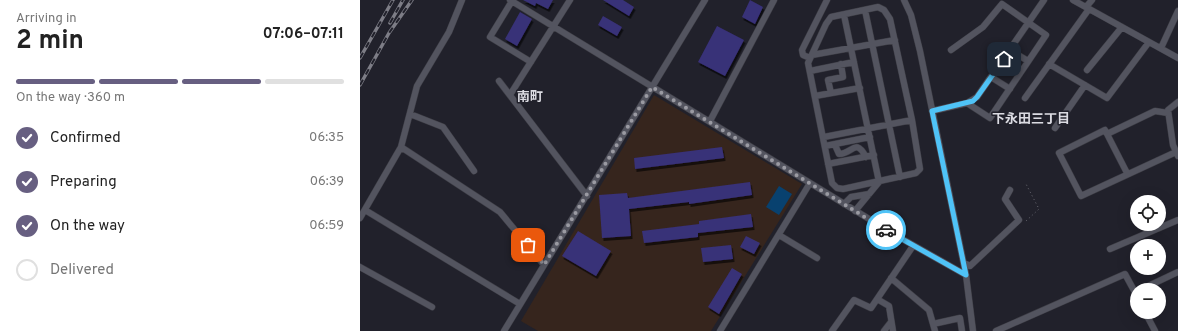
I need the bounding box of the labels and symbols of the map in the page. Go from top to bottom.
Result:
pin [987,42,1021,76]
district label: 南町 [517,90,543,106]
district label: 下永田三丁目 [992,111,1070,128]
courier [866,210,906,250]
pin [511,228,545,262]

